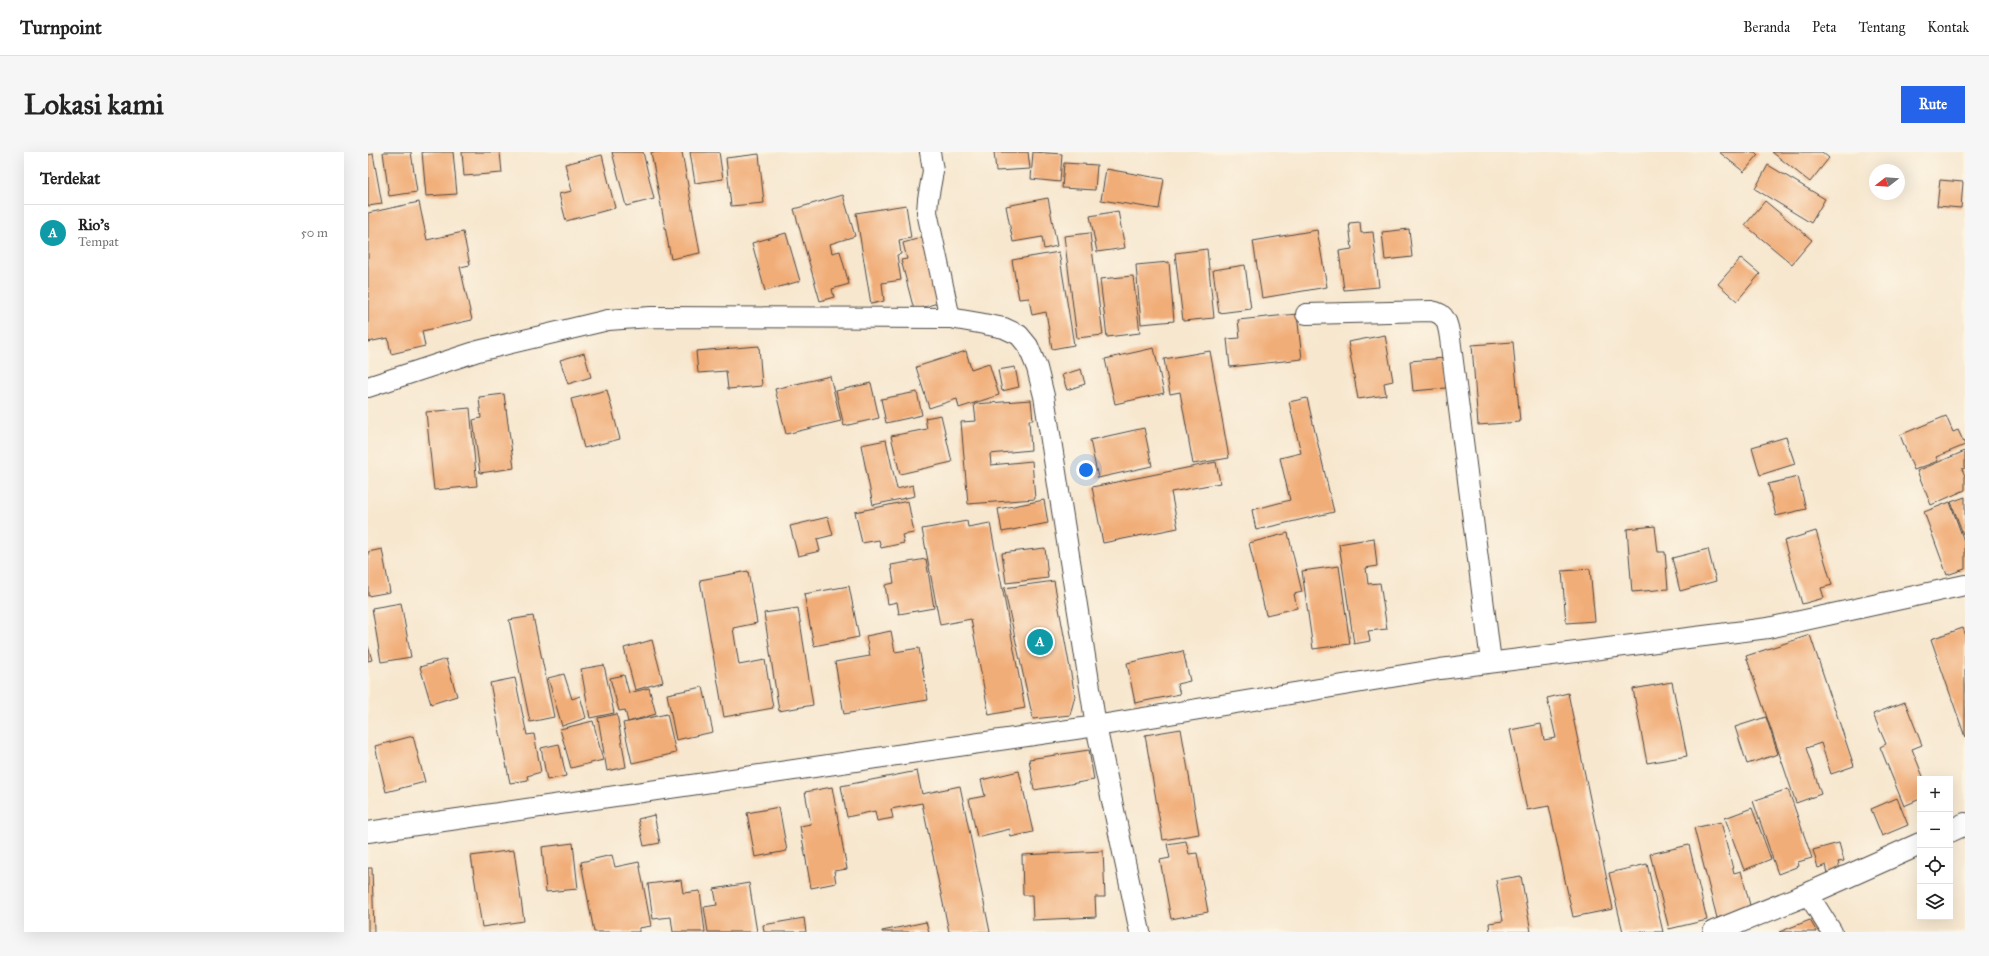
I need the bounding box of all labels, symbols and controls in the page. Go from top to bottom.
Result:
text: Turnpoint [20,16,102,39]
text: Beranda [1743,19,1790,36]
text: Peta [1812,19,1836,36]
text: Tentang [1858,19,1905,36]
text: Kontak [1927,19,1969,36]
button: Rute [1901,86,1965,123]
text: Lokasi kami [24,87,164,122]
north arrow [1869,164,1905,200]
text: Terdekat [40,168,100,189]
text: Rio's [78,216,109,234]
text: A [49,225,57,241]
text: 50 m [301,225,328,241]
text: Tempat [78,234,119,250]
your location [1076,460,1096,480]
pin: A [1027,627,1053,657]
map controls [1917,776,1953,920]
button: + [1917,776,1953,812]
button: − [1917,812,1953,848]
button: locate [1917,848,1953,884]
button: layers [1917,884,1953,920]

